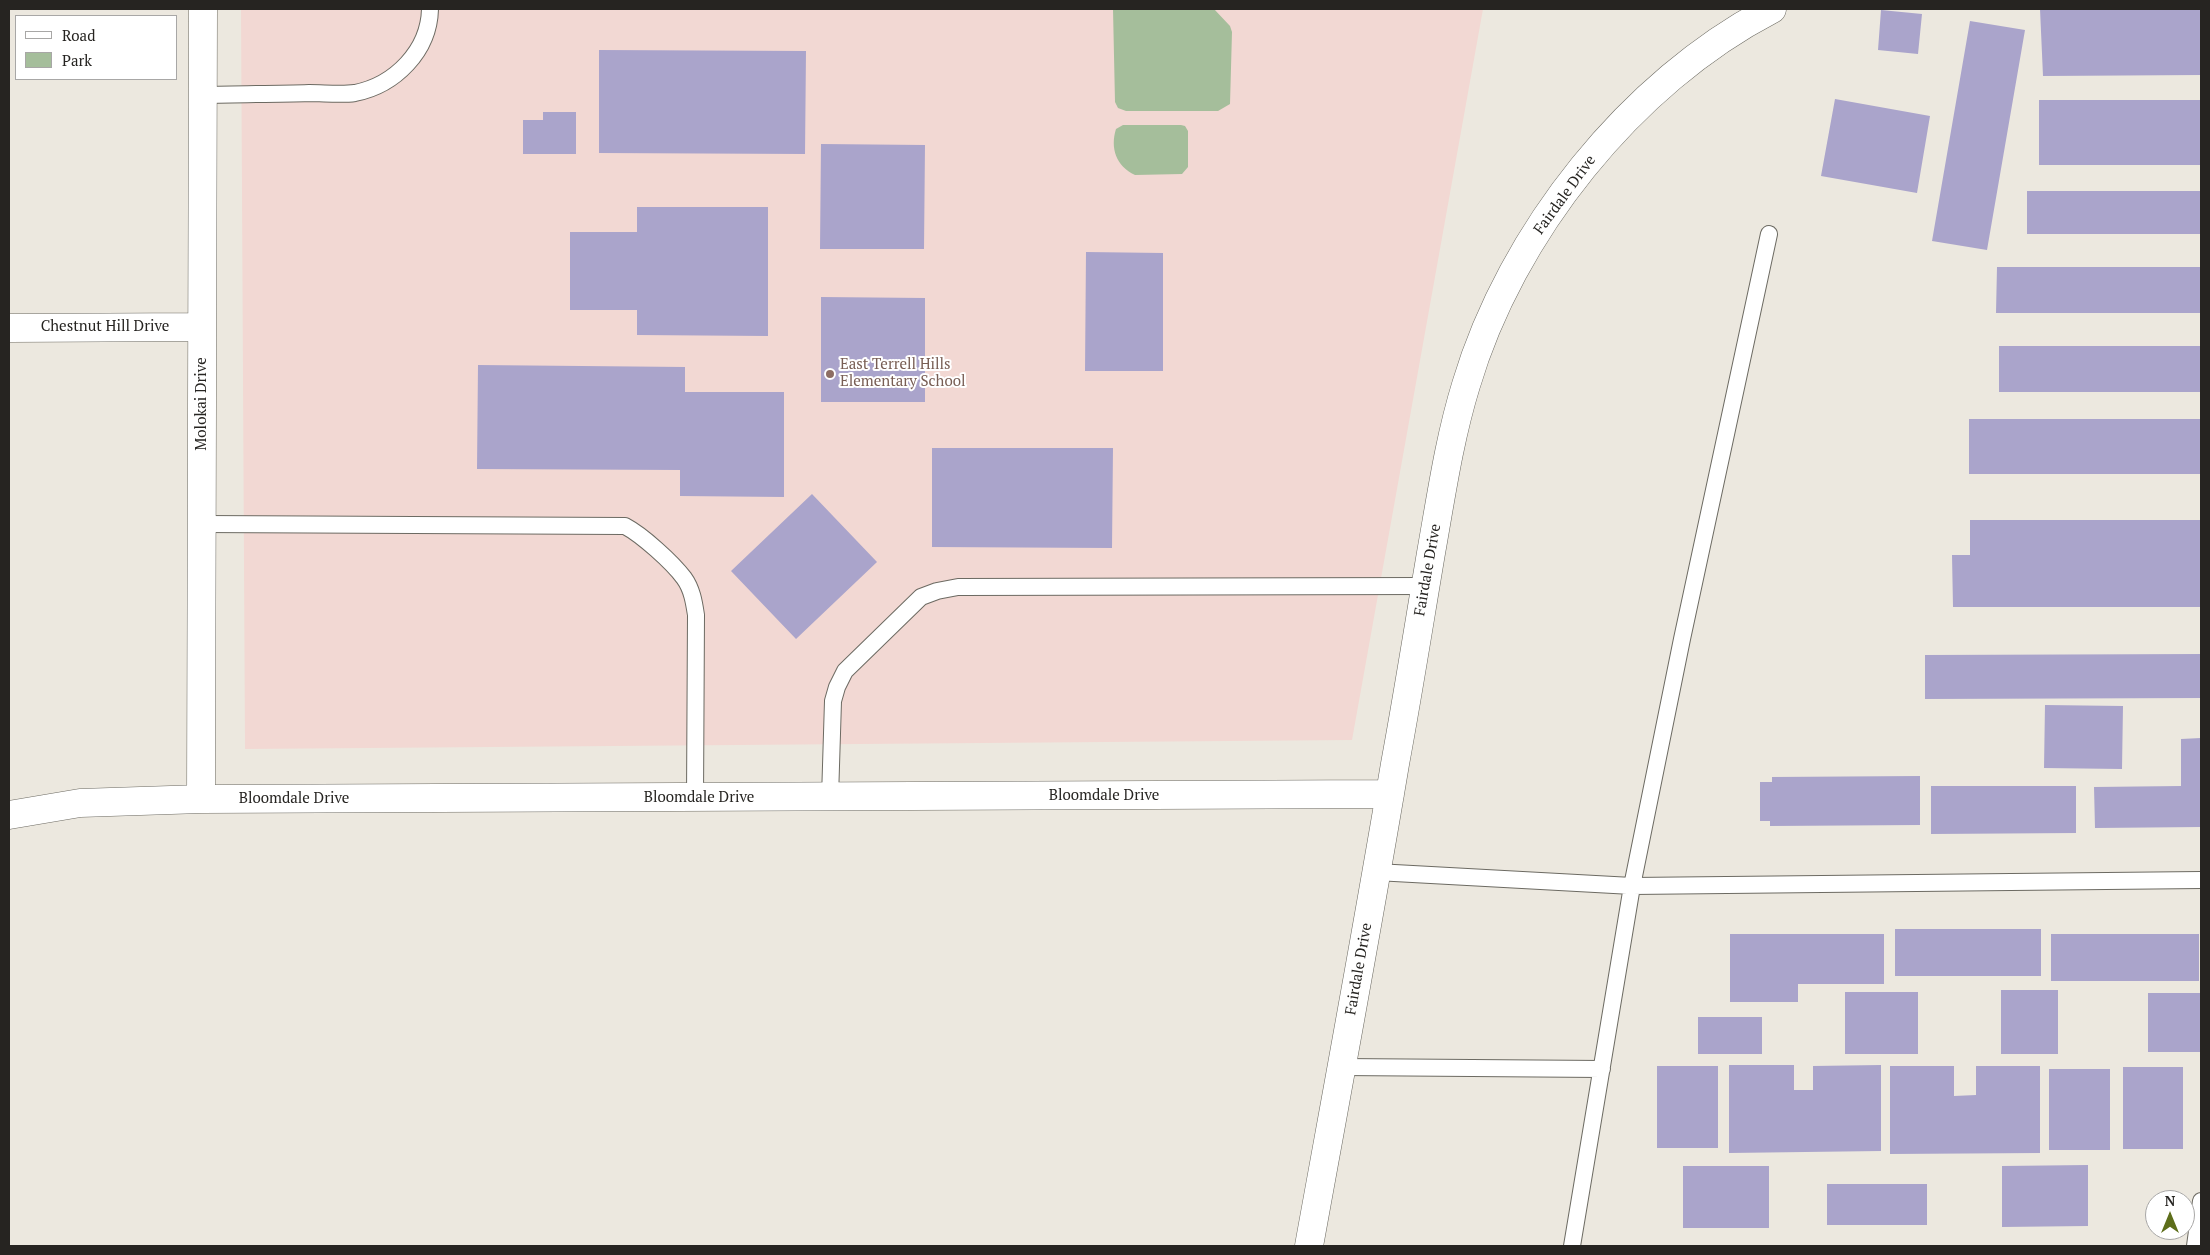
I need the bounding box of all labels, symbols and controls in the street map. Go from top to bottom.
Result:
legend [15,15,178,80]
text: Road [62,25,95,45]
text: Park [62,50,92,70]
street label: Fairdale Drive [1530,152,1600,238]
street label: Chestnut Hill Drive [41,318,169,336]
place label: East Terrell Hills Elementary School [840,356,966,391]
street label: Molokai Drive [193,357,211,451]
marker: East Terrell Hills Elementary School [824,368,836,380]
street label: Fairdale Drive [1411,522,1445,618]
street label: Bloomdale Drive [1049,787,1159,805]
street label: Bloomdale Drive [644,789,754,807]
street label: Bloomdale Drive [239,790,349,808]
street label: Fairdale Drive [1342,921,1376,1017]
north arrow [2145,1190,2195,1240]
text: N [2165,1191,2175,1210]

